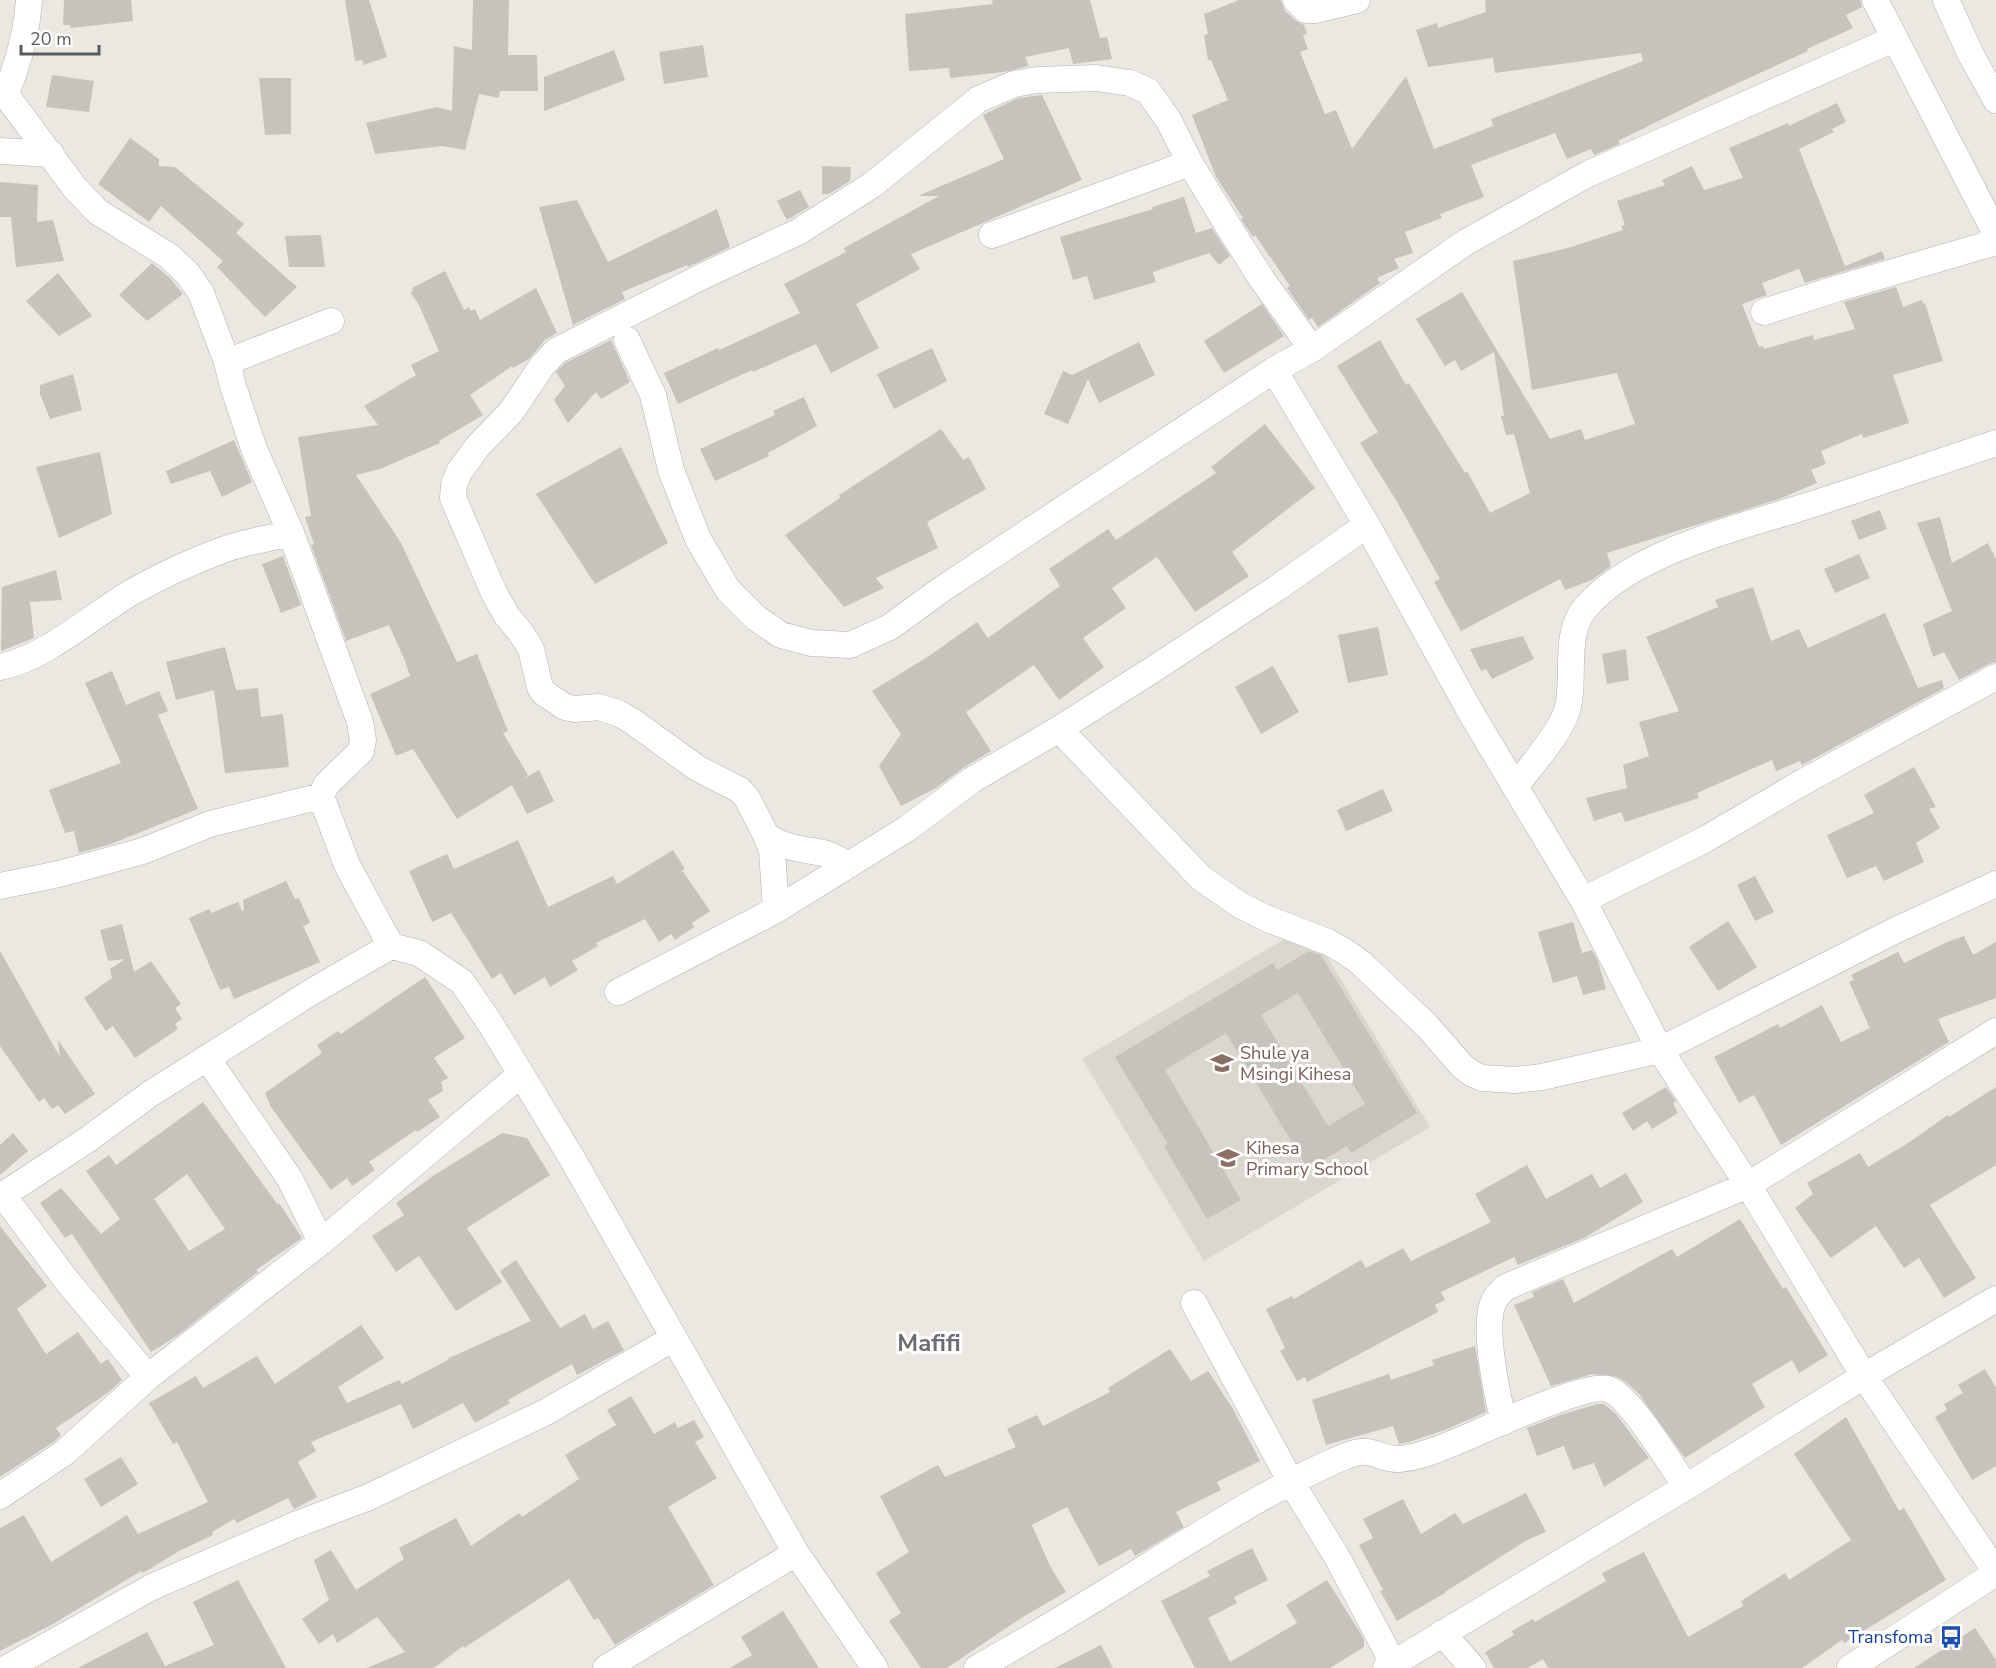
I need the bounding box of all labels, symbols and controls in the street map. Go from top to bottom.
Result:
scale bar [21,18,99,56]
text: 20 m [30,27,72,51]
place label: Shule ya Msingi Kihesa [1240,1041,1351,1086]
school or university icon: Shule ya Msingi Kihesa [1209,1050,1235,1076]
place label: Kihesa Primary School [1246,1136,1369,1181]
school or university icon: Kihesa Primary School [1215,1145,1241,1171]
district label: Mafifi [897,1327,961,1359]
bus stop icon: Transfoma [1938,1624,1964,1650]
place label: Transfoma [1848,1625,1933,1649]

